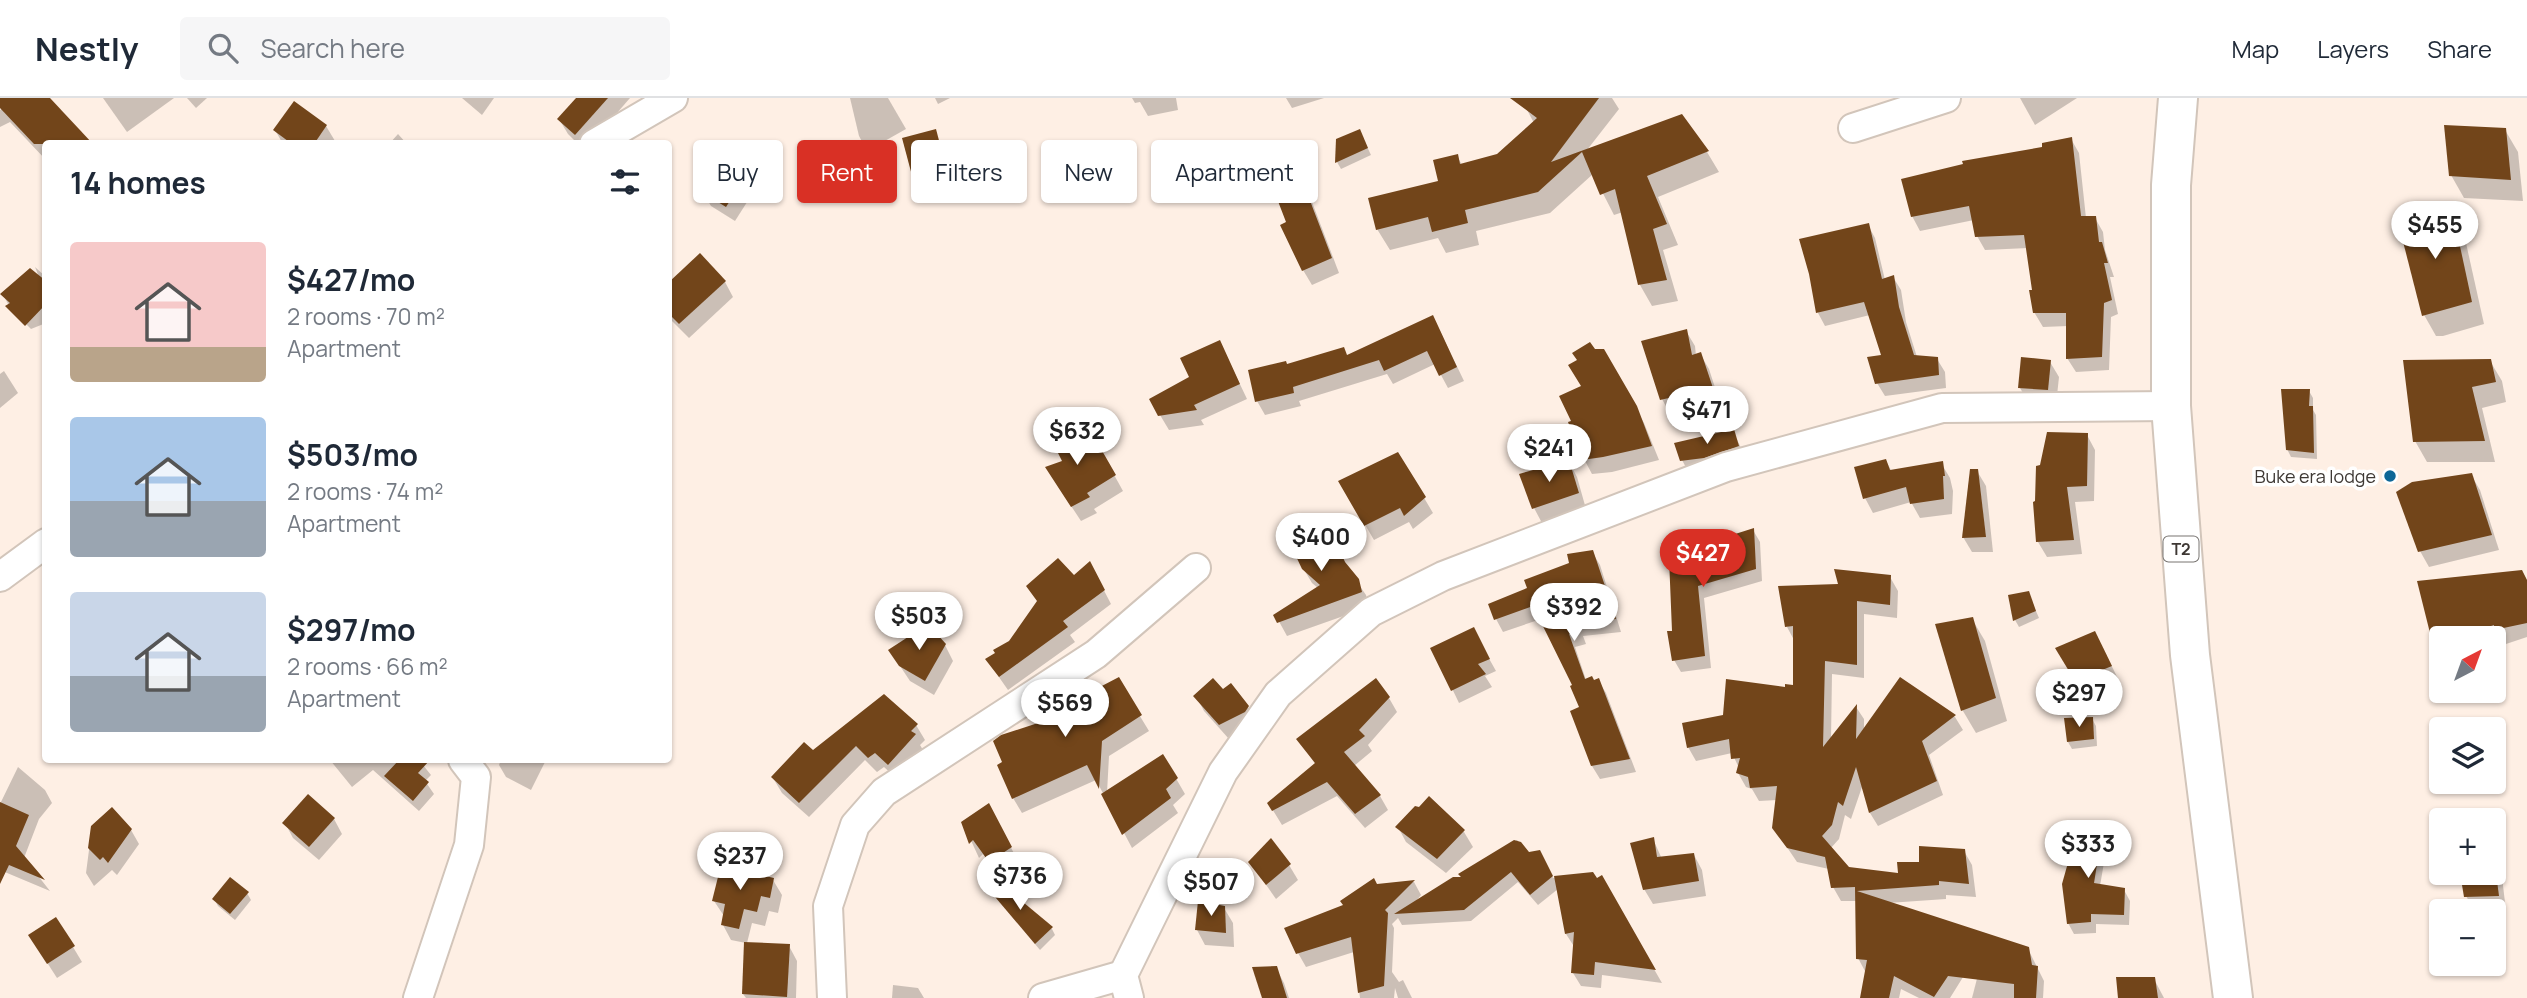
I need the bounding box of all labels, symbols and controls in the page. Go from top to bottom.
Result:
search box [180,17,670,80]
text: Nestly [35,26,138,71]
icon: search [204,29,242,67]
text: Search here [260,30,405,66]
text: Map [2232,32,2279,65]
text: Layers [2317,32,2389,65]
text: Share [2427,32,2492,65]
chip: Buy [693,140,783,203]
chip: Rent [797,140,897,203]
chip: Filters [911,140,1027,203]
chip: New [1041,140,1137,203]
chip: Apartment [1151,140,1318,203]
text: 14 homes [70,162,206,203]
icon: filters [606,163,644,201]
pin: $455 [2394,202,2476,261]
text: $455 [2407,208,2463,240]
text: $427/mo [287,259,415,300]
icon: home [126,270,210,354]
text: 2 rooms · 70 m² [287,300,445,332]
text: Apartment [287,332,401,364]
pin: $471 [1666,386,1748,446]
text: $471 [1682,393,1732,425]
pin: $632 [1036,408,1118,467]
text: $632 [1049,414,1105,446]
pin: $241 [1508,424,1590,484]
text: $241 [1523,431,1575,463]
text: $503/mo [287,434,418,475]
icon: home [126,445,210,529]
place label: Buke era lodge [2254,464,2376,488]
marker: Buke era lodge [2382,468,2398,484]
text: 2 rooms · 74 m² [287,475,443,507]
text: Apartment [287,507,401,539]
pin: $400 [1280,514,1362,573]
text: $400 [1292,520,1350,552]
pin: $427 [1662,530,1744,589]
text: $427 [1676,536,1730,568]
road number: T2 [2164,536,2198,562]
pin: $392 [1533,584,1615,643]
text: $392 [1546,590,1602,622]
pin: $503 [878,592,960,652]
text: $503 [891,599,947,631]
text: $297/mo [287,609,416,650]
icon: home [126,620,210,704]
north arrow [2429,626,2506,704]
map controls [2429,626,2506,976]
text: 2 rooms · 66 m² [287,650,448,682]
pin: $297 [2038,670,2120,729]
text: $297 [2052,676,2106,708]
pin: $569 [1024,680,1106,739]
text: Apartment [287,682,401,714]
text: $569 [1037,686,1093,718]
button: layers [2429,717,2506,794]
button: + [2429,808,2506,885]
pin: $333 [2047,820,2129,880]
text: $333 [2061,827,2115,859]
pin: $237 [699,832,781,892]
text: $237 [713,839,767,871]
pin: $736 [979,852,1061,912]
pin: $507 [1170,858,1252,918]
text: $736 [993,859,1047,891]
text: $507 [1183,865,1239,897]
button: − [2429,899,2506,976]

